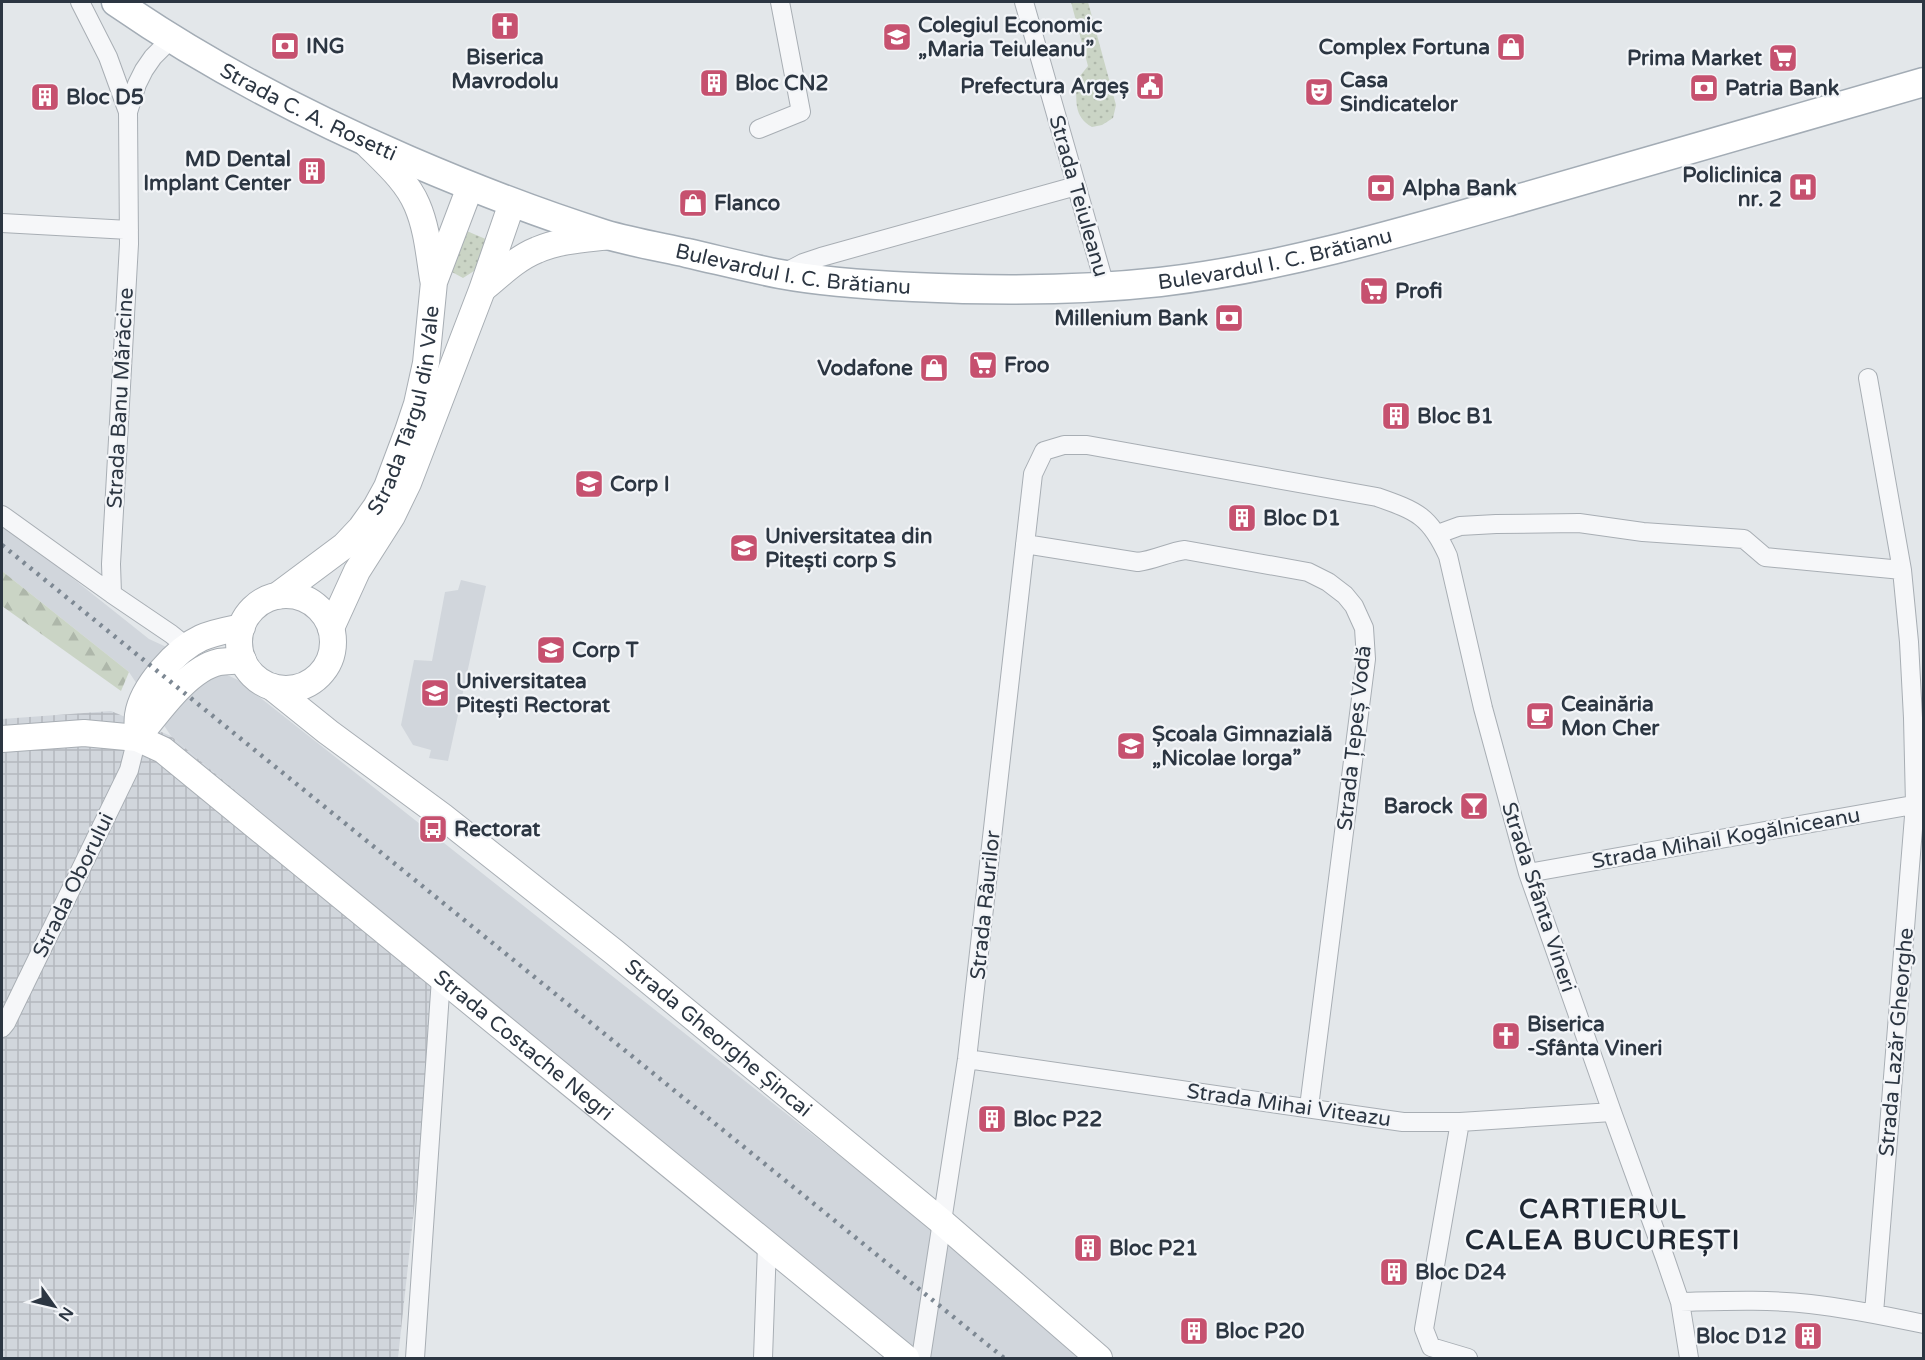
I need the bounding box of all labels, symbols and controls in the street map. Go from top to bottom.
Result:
church icon: Biserica Mavrodolu [489,10,521,42]
place label: Colegiul Economic „Maria Teiuleanu” [918,13,1102,62]
school or university icon: Colegiul Economic „Maria Teiuleanu” [881,21,913,53]
bank icon: ING [269,30,301,62]
shop icon: Complex Fortuna [1495,31,1527,63]
place label: ING [306,34,345,59]
place label: Complex Fortuna [1318,35,1490,60]
supermarket icon: Prima Market [1767,42,1799,74]
place label: Biserica Mavrodolu [451,45,559,94]
place label: Prima Market [1627,46,1762,71]
street label: Strada C. A. Rosetti [215,58,400,167]
building icon: Bloc CN2 [698,67,730,99]
place label: Casa Sindicatelor [1340,68,1459,117]
public building icon: Prefectura Argeș [1134,70,1166,102]
place label: Bloc CN2 [735,71,829,96]
bank icon: Patria Bank [1688,72,1720,104]
place label: Prefectura Argeș [960,74,1129,99]
theatre icon: Casa Sindicatelor [1303,76,1335,108]
place label: Patria Bank [1725,76,1840,101]
building icon: Bloc D5 [29,81,61,113]
place label: Bloc D5 [66,85,144,110]
street label: Strada Teiuleanu [1044,113,1113,280]
place label: MD Dental Implant Center [143,147,292,196]
building icon: MD Dental Implant Center [296,155,328,187]
place label: Policlinica nr. 2 [1682,163,1782,212]
hospital icon: Policlinica nr. 2 [1787,171,1819,203]
bank icon: Alpha Bank [1365,172,1397,204]
place label: Alpha Bank [1402,176,1517,201]
shop icon: Flanco [677,187,709,219]
place label: Flanco [714,191,781,216]
street label: Bulevardul I. C. Brătianu [1157,223,1395,295]
street label: Bulevardul I. C. Brătianu [673,239,912,300]
supermarket icon: Profi [1358,275,1390,307]
place label: Profi [1395,279,1443,304]
street label: Strada Banu Mărăcine [102,287,139,509]
bank icon: Millenium Bank [1213,302,1245,334]
street label: Strada Târgul din Vale [362,304,445,520]
place label: Millenium Bank [1054,306,1209,331]
supermarket icon: Froo [967,349,999,381]
shop icon: Vodafone [918,352,950,384]
place label: Froo [1004,353,1050,378]
place label: Vodafone [817,356,913,381]
building icon: Bloc B1 [1380,400,1412,432]
place label: Bloc B1 [1417,404,1494,429]
school or university icon: Corp I [573,468,605,500]
place label: Corp I [610,472,670,497]
building icon: Bloc D1 [1226,502,1258,534]
place label: Bloc D1 [1263,506,1341,531]
place label: Universitatea din Pitești corp S [765,524,933,573]
school or university icon: Universitatea din Pitești corp S [728,532,760,564]
school or university icon: Corp T [535,634,567,666]
place label: Corp T [572,638,639,663]
street label: Strada Țepeș Vodă [1332,644,1377,832]
place label: Universitatea Pitești Rectorat [456,669,610,718]
school or university icon: Universitatea Pitești Rectorat [419,677,451,709]
place label: Ceainăria Mon Cher [1561,692,1660,741]
cafe icon: Ceainăria Mon Cher [1524,700,1556,732]
place label: Școala Gimnazială „Nicolae Iorga” [1152,722,1333,771]
school or university icon: Școala Gimnazială „Nicolae Iorga” [1115,730,1147,762]
bar icon: Barock [1458,790,1490,822]
place label: Barock [1384,794,1454,819]
street label: Strada Sfânta Vineri [1496,799,1581,995]
street label: Strada Mihail Kogălniceanu [1590,803,1862,874]
street label: Strada Oborului [28,809,119,962]
bus stop icon: Rectorat [417,813,449,845]
place label: Rectorat [454,817,540,842]
street label: Strada Râurilor [965,829,1006,981]
street label: Strada Lazăr Gheorghe [1874,927,1919,1157]
street label: Strada Gheorghe Șincai [620,954,817,1123]
street label: Strada Costache Negri [429,965,618,1126]
place label: Biserica -Sfânta Vineri [1527,1012,1662,1061]
church icon: Biserica -Sfânta Vineri [1490,1020,1522,1052]
street label: Strada Mihai Viteazu [1185,1079,1393,1132]
building icon: Bloc P22 [976,1103,1008,1135]
place label: Bloc P22 [1013,1107,1103,1132]
district label: CARTIERUL CALEA BUCUREȘTI [1465,1193,1741,1257]
building icon: Bloc P21 [1072,1232,1104,1264]
place label: Bloc P21 [1109,1236,1199,1261]
building icon: Bloc D24 [1378,1256,1410,1288]
place label: Bloc D24 [1415,1260,1506,1285]
north arrow [24,1276,84,1336]
text: N [54,1303,77,1325]
building icon: Bloc P20 [1178,1315,1210,1347]
place label: Bloc P20 [1215,1319,1305,1344]
building icon: Bloc D12 [1792,1320,1824,1352]
place label: Bloc D12 [1696,1324,1787,1349]

